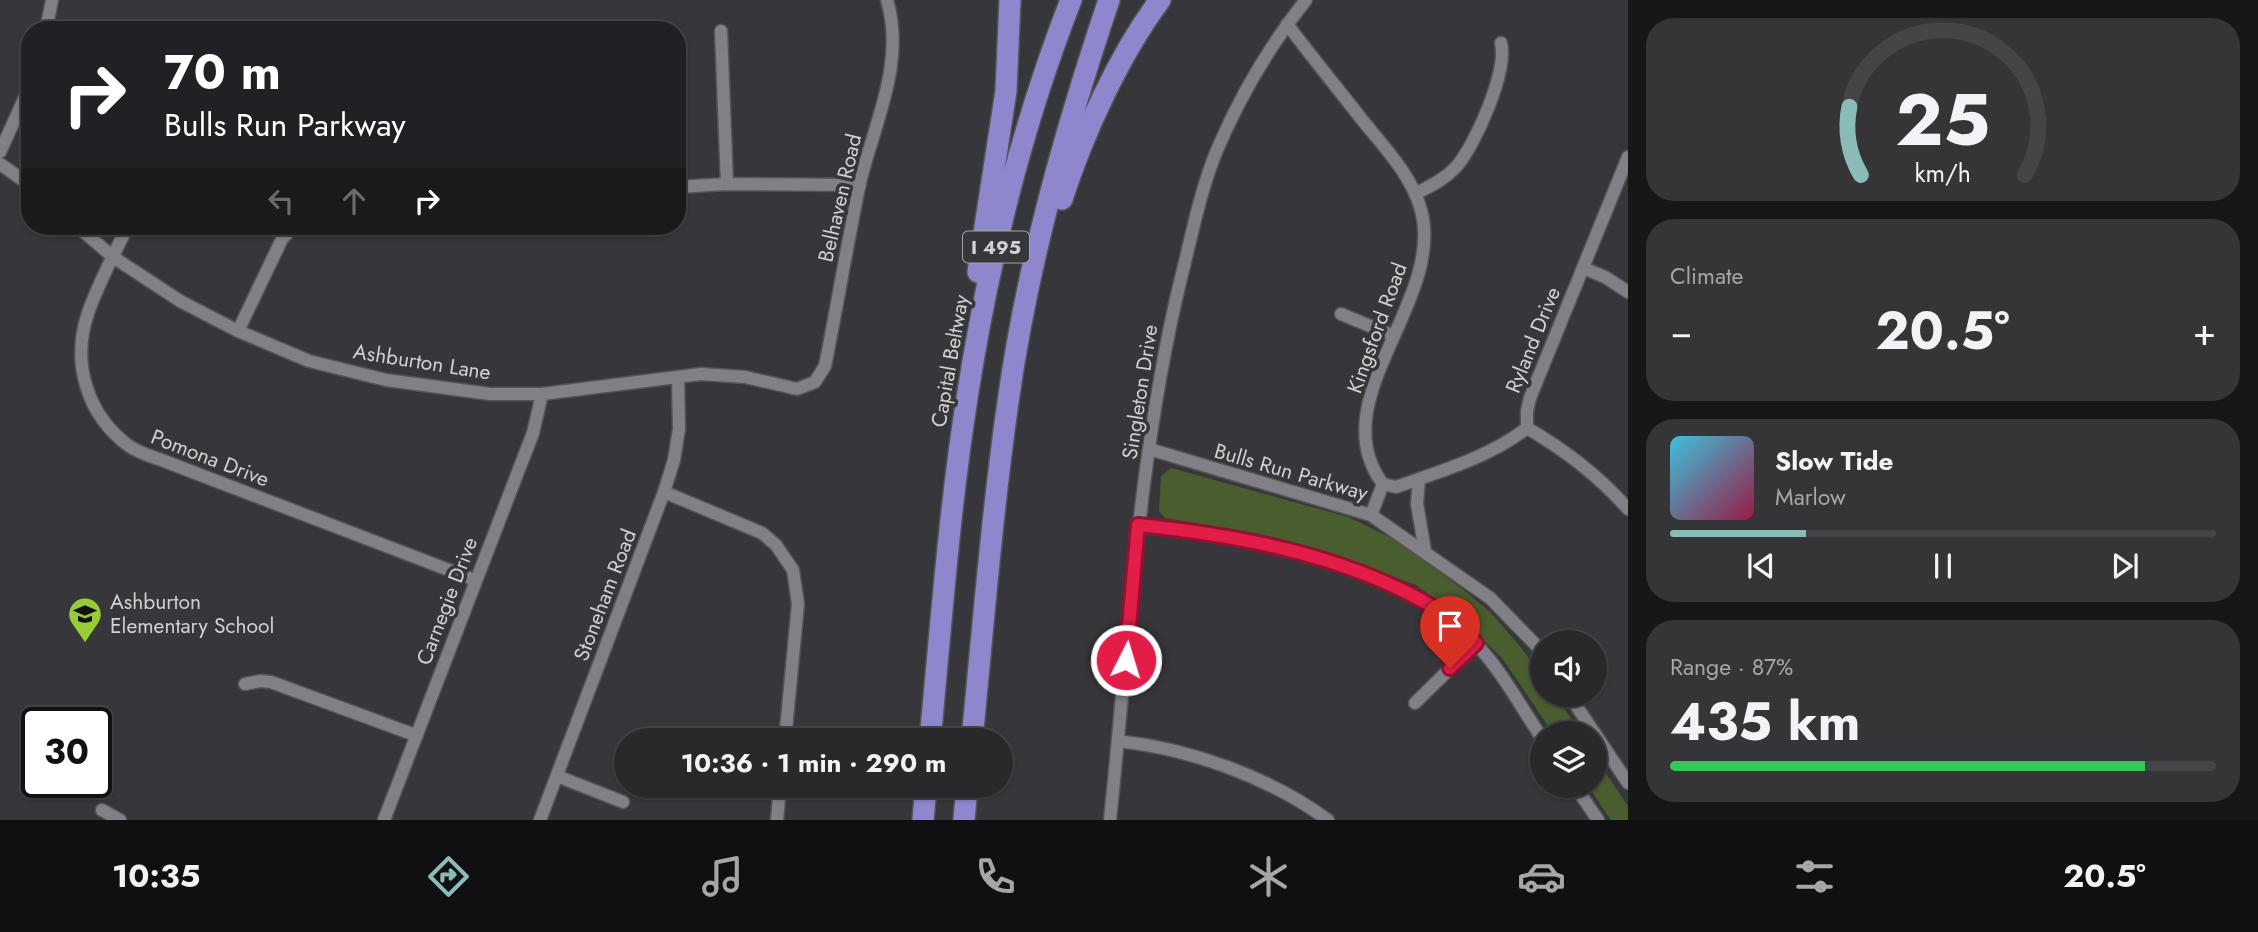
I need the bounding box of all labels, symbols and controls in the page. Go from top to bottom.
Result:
text: 70 m [164,37,281,107]
icon: right [49,49,140,140]
text: 25 [1896,68,1990,173]
text: Bulls Run Parkway [164,102,406,148]
street label: Belhaven Road [811,131,869,265]
text: km/h [1915,155,1971,191]
icon: left [262,182,300,220]
icon: ahead [335,182,373,220]
icon: right [408,182,446,220]
road number: I 495 [963,232,1029,262]
street label: Kingsford Road [1339,258,1415,398]
text: Climate [1670,259,1743,293]
street label: Ryland Drive [1498,282,1568,398]
street label: Capital Beltway [924,292,977,430]
text: 20.5° [1875,293,2010,369]
text: − [1670,304,1692,359]
text: + [2193,304,2216,359]
street label: Singleton Drive [1115,322,1165,462]
street label: Ashburton Lane [351,336,493,388]
street label: Pomona Drive [147,422,274,494]
street label: Bulls Run Parkway [1211,436,1372,508]
text: Slow Tide [1775,442,1894,480]
text: Marlow [1775,480,1846,514]
street label: Stoneham Road [566,525,644,665]
street label: Carnegie Drive [409,533,485,669]
icon: previous [1742,547,1780,585]
icon: pause [1924,547,1962,585]
icon: next [2106,547,2144,585]
place label: Ashburton Elementary School [110,587,274,641]
school or university icon: Ashburton Elementary School [66,595,104,644]
pin [1420,596,1480,668]
icon: arrive [1431,607,1469,645]
position arrow [1089,623,1163,697]
map controls [1530,630,1607,798]
button: sound [1530,630,1607,707]
text: Range · 87% [1670,650,1793,684]
text: 435 km [1670,684,1860,760]
speed limit sign: 30 [21,707,112,798]
button: layers [1530,721,1607,798]
text: 10:36 · 1 min · 290 m [681,744,946,782]
icon: directions [424,852,473,901]
icon: music [698,852,747,901]
icon: phone [971,852,1020,901]
icon: climate [1244,852,1293,901]
icon: car [1517,852,1566,901]
icon: filters [1790,852,1839,901]
text: 10:35 [112,853,200,899]
text: 20.5° [2063,853,2146,899]

